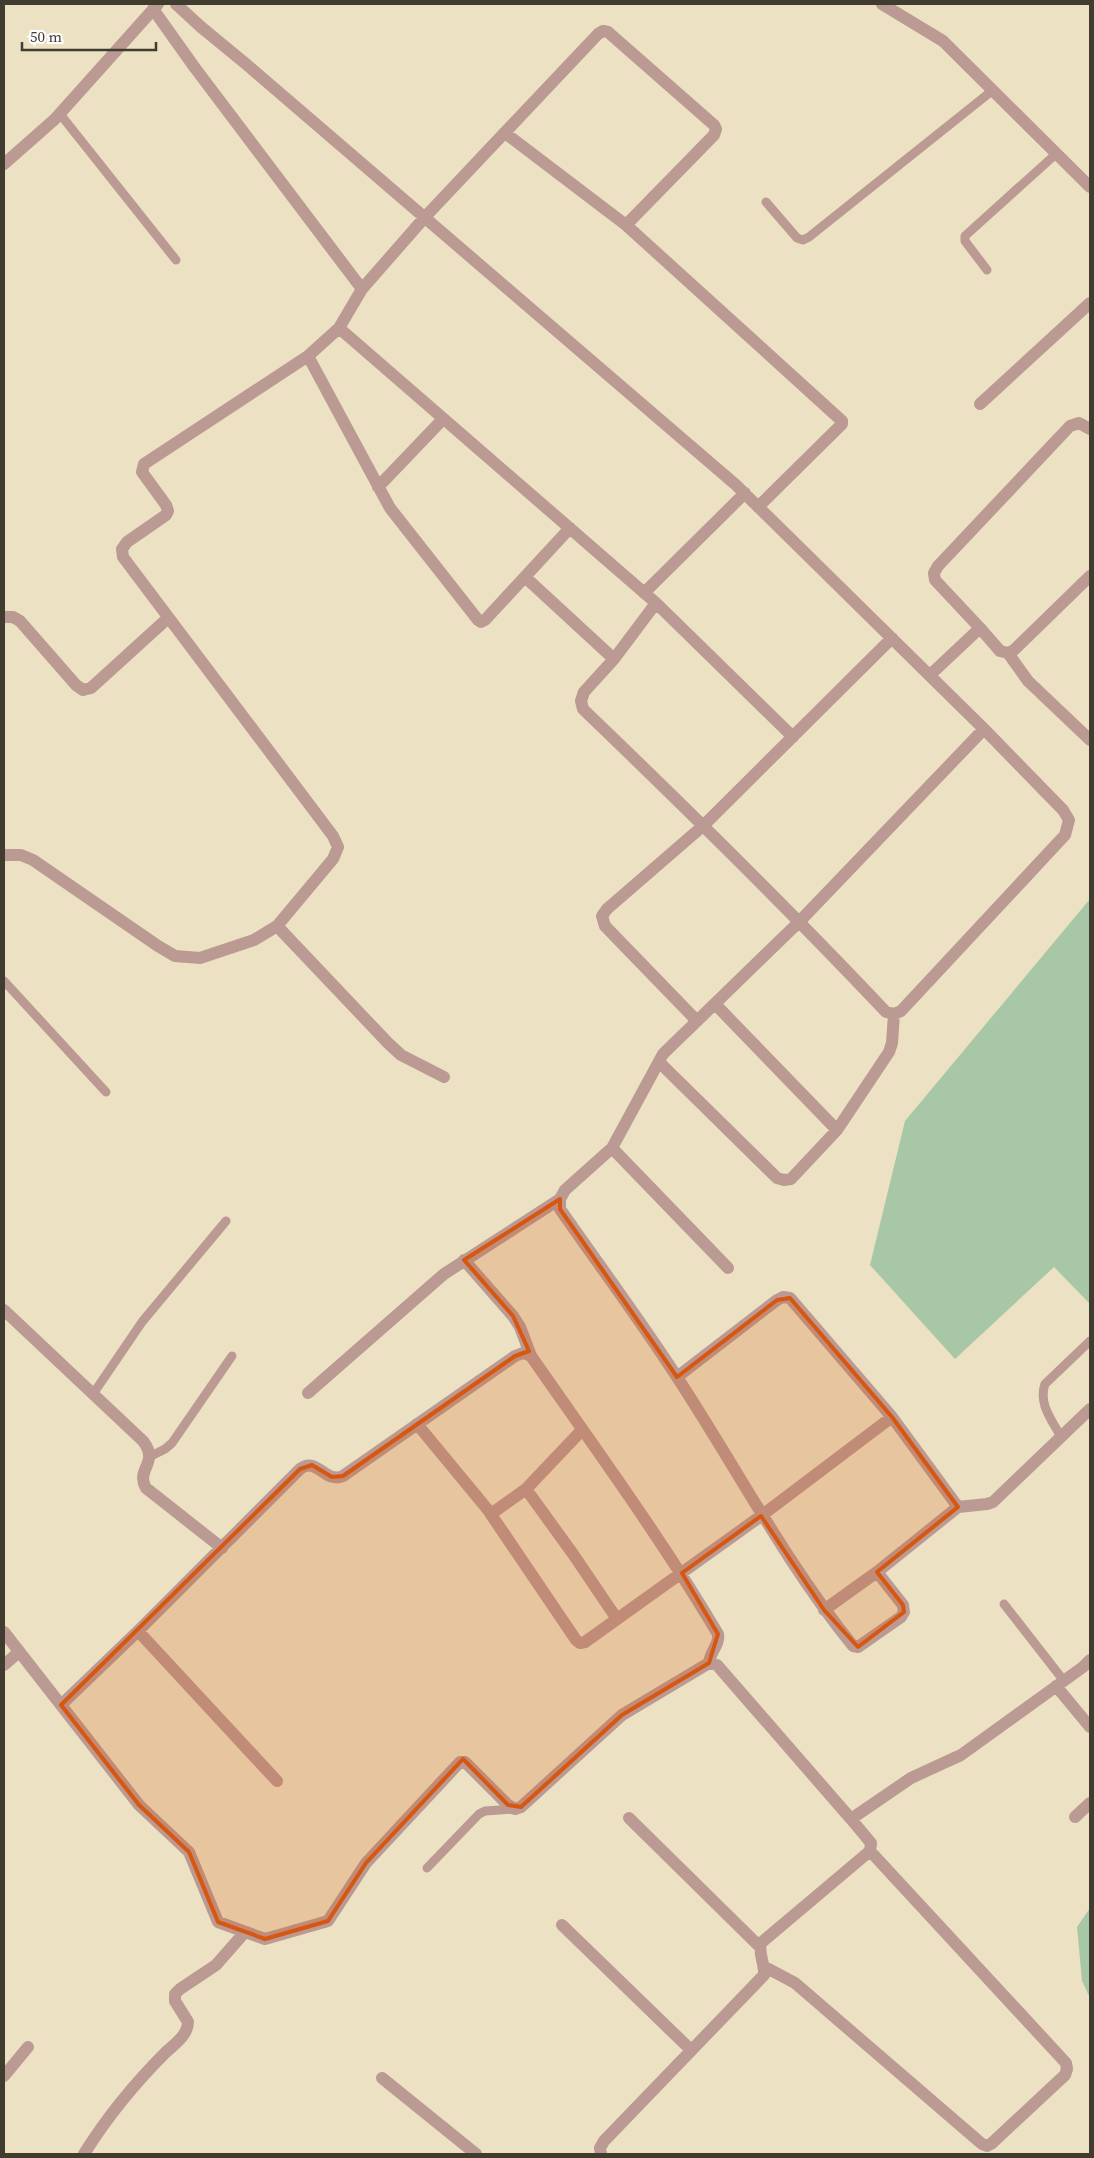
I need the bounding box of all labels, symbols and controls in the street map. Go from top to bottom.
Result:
scale bar [22,20,156,52]
text: 50 m [30,26,62,47]

